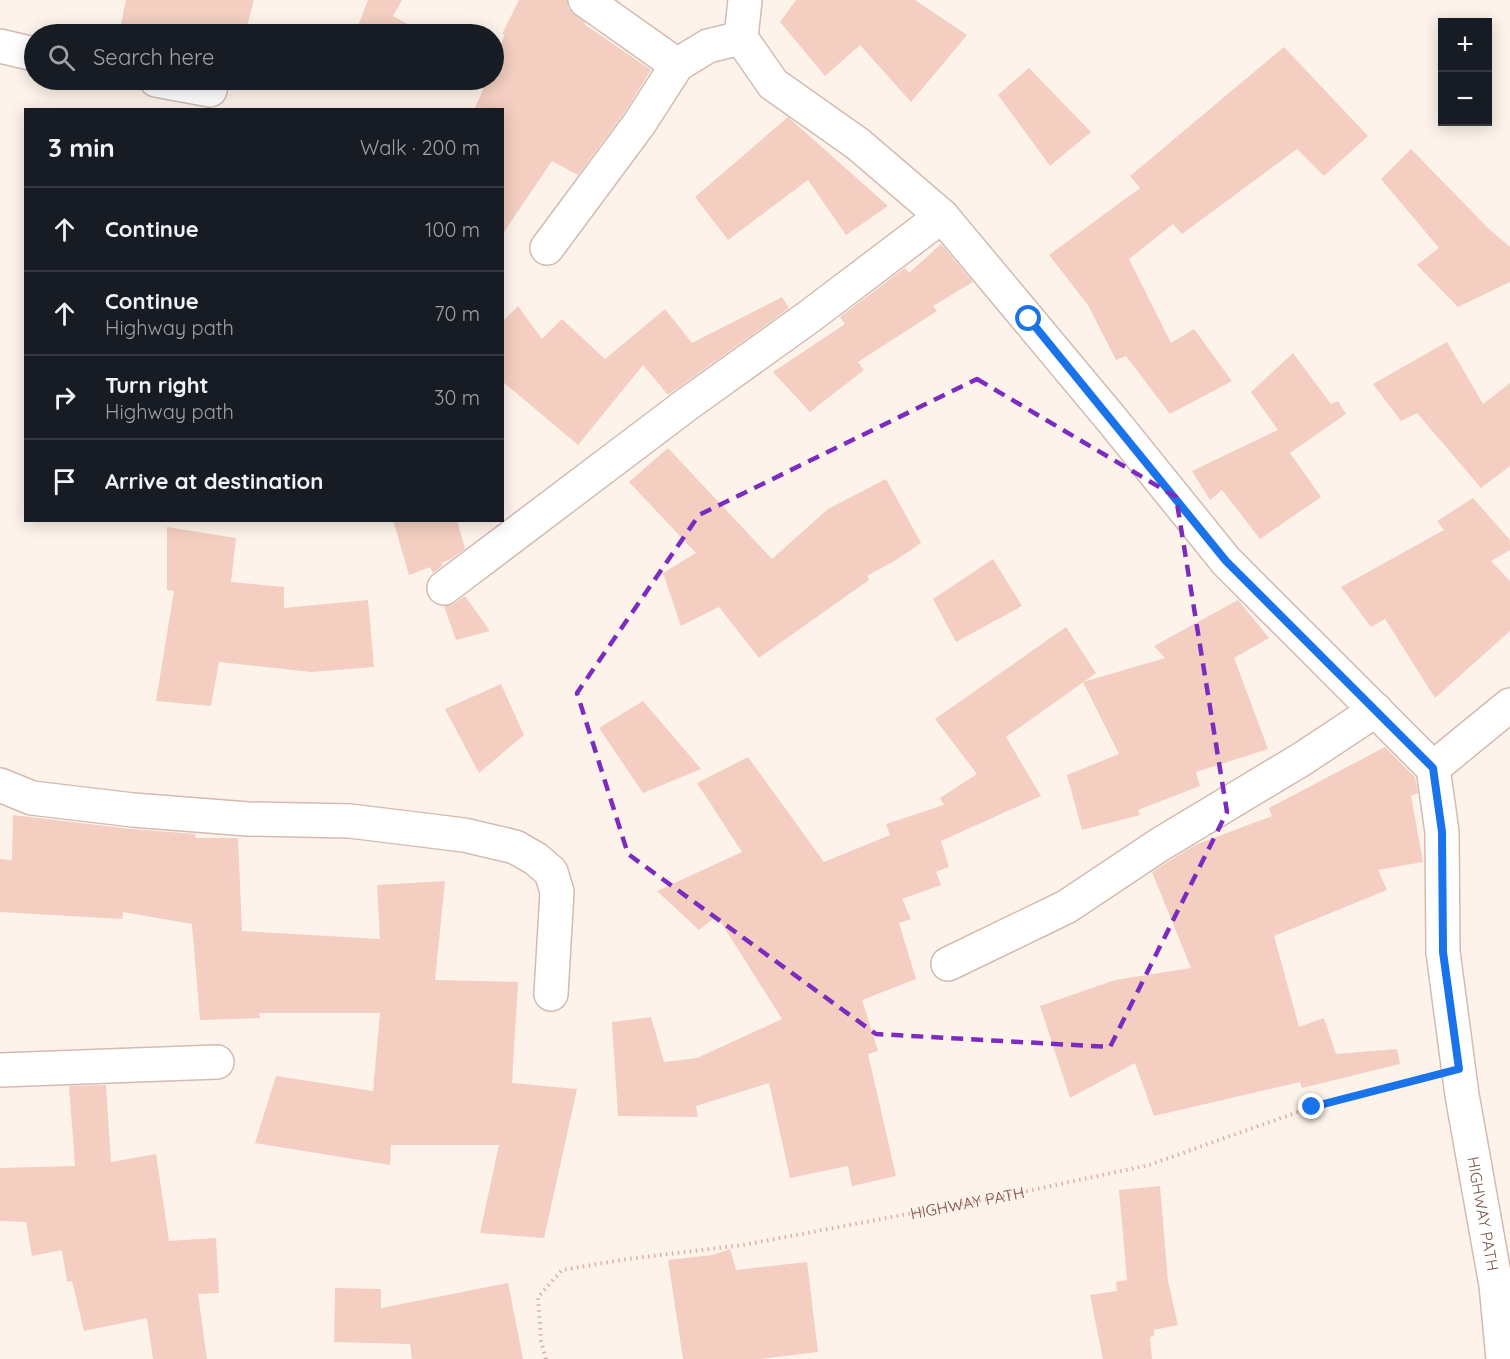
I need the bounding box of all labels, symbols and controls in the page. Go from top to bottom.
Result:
map controls [1438,18,1492,126]
button: + [1438,18,1492,72]
search box [24,24,504,90]
icon: search [45,41,78,74]
text: Search here [93,43,214,71]
button: − [1438,72,1492,126]
text: 3 min [48,131,115,164]
text: Walk · 200 m [360,135,480,160]
icon: ahead [48,213,81,246]
text: Continue [105,215,199,243]
text: 100 m [425,217,480,242]
text: Continue [105,287,199,315]
icon: ahead [48,297,81,330]
text: 70 m [434,301,480,326]
route start [1015,305,1041,331]
text: Highway path [105,315,234,340]
text: Turn right [105,371,209,399]
icon: right [48,381,81,414]
text: 30 m [434,385,480,410]
text: Highway path [105,399,234,424]
icon: arrive [48,465,81,498]
text: Arrive at destination [105,467,323,495]
route end [1298,1093,1324,1119]
street label: HIGHWAY PATH [1463,1155,1503,1273]
street label: HIGHWAY PATH [909,1182,1026,1223]

